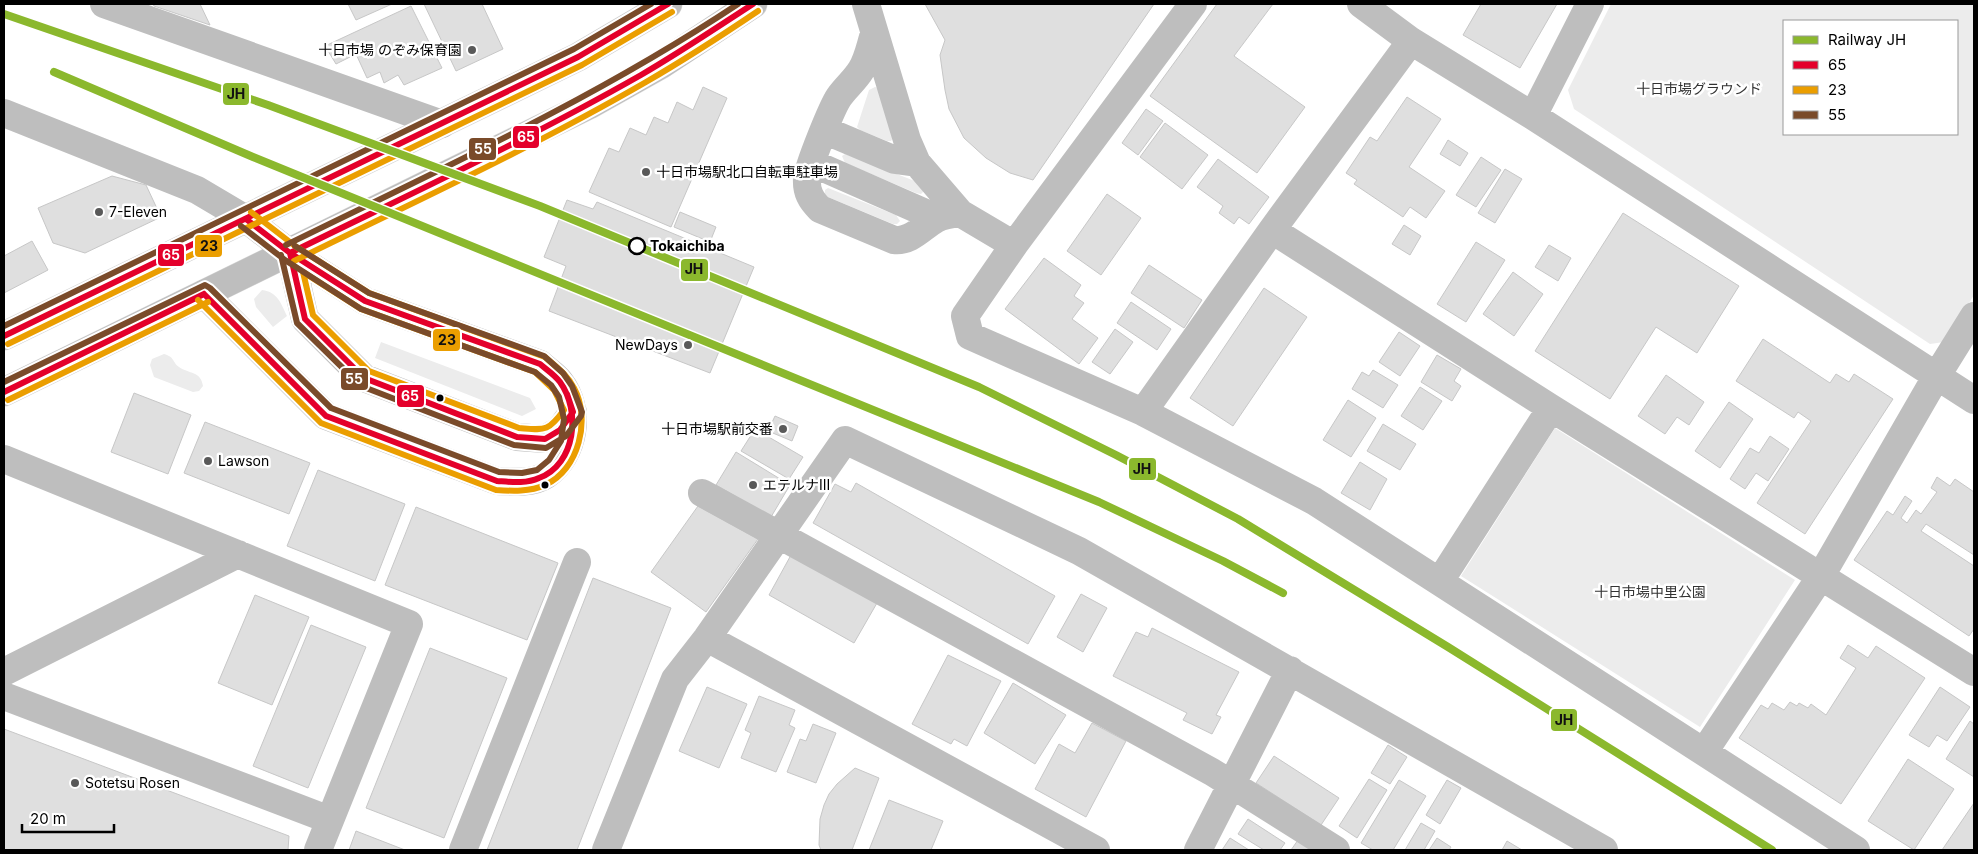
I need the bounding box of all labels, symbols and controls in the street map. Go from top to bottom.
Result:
legend [1783,20,1958,135]
text: Railway JH [1828,30,1906,49]
place label: 十日市場 のぞみ保育園 [318,41,462,58]
marker: 十日市場 のぞみ保育園 [466,44,478,56]
text: 65 [1828,55,1846,74]
park label: 十日市場グラウンド [1636,80,1762,97]
text: 23 [1828,80,1846,99]
line badge: JH [222,82,250,106]
text: JH [227,85,245,102]
text: 55 [1828,105,1846,124]
line badge: 65 [512,125,540,149]
text: 65 [517,128,535,145]
line badge: 55 [468,137,497,161]
text: 55 [474,140,492,157]
place label: 十日市場駅北口自転車駐車場 [656,163,838,180]
marker: 十日市場駅北口自転車駐車場 [640,166,652,178]
place label: 7-Eleven [109,203,167,220]
marker: 7-Eleven [93,206,105,218]
line badge: 23 [194,234,223,258]
text: 23 [200,237,218,254]
marker: Tokaichiba [628,237,646,255]
place label: Tokaichiba [650,237,725,254]
line badge: 65 [157,243,185,267]
text: 65 [162,246,180,263]
line badge: JH [680,258,709,282]
text: JH [685,260,703,277]
line badge: 23 [432,328,461,352]
text: 23 [438,331,456,348]
place label: NewDays [615,336,678,353]
marker: NewDays [682,339,694,351]
line badge: 55 [340,367,369,391]
text: 55 [345,370,363,387]
line badge: 65 [396,384,425,408]
text: 65 [401,387,419,404]
unlabelled marker [435,393,445,403]
place label: 十日市場駅前交番 [661,420,773,437]
marker: 十日市場駅前交番 [777,423,789,435]
place label: Lawson [218,452,269,469]
marker: Lawson [202,455,214,467]
line badge: JH [1128,457,1157,481]
text: JH [1133,460,1151,477]
place label: エテルナIII [763,476,830,493]
marker: エテルナIII [747,479,759,491]
unlabelled marker [540,480,550,490]
park label: 十日市場中里公園 [1594,583,1706,600]
line badge: JH [1550,708,1578,732]
text: JH [1555,711,1573,728]
place label: Sotetsu Rosen [85,774,180,791]
marker: Sotetsu Rosen [69,777,81,789]
scale bar [22,802,115,834]
text: 20 m [30,809,66,828]

